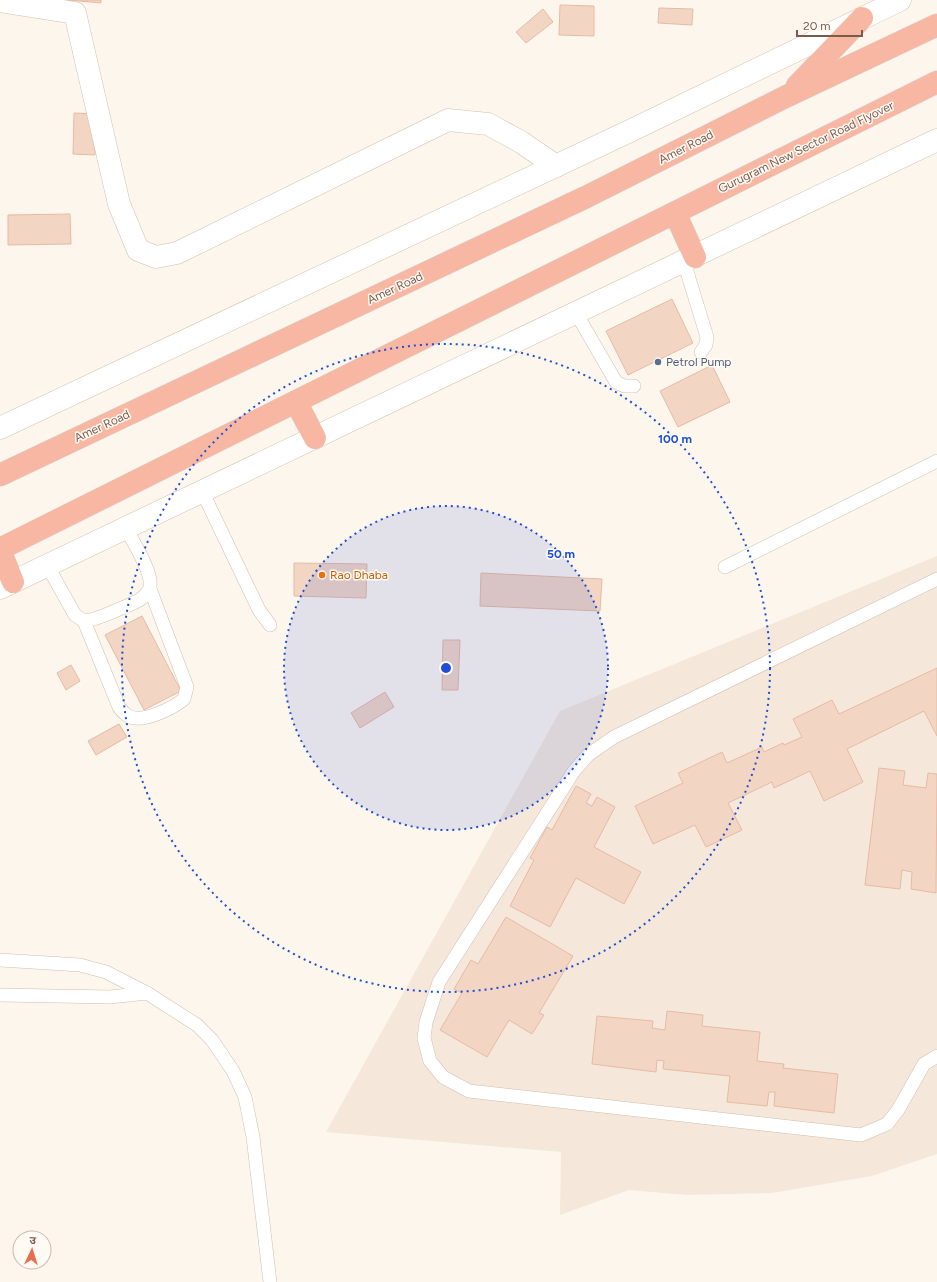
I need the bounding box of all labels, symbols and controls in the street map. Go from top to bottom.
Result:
scale bar [797,12,862,38]
text: 20 m [803,19,831,33]
street label: Gurugram New Sector Road Flyover [716,98,896,196]
street label: Amer Road [656,127,716,167]
street label: Amer Road [365,269,425,307]
place label: Petrol Pump [666,355,731,369]
marker: Petrol Pump [653,357,663,367]
street label: Amer Road [72,407,132,445]
text: 100 m [658,432,692,446]
text: 50 m [547,547,575,561]
place label: Rao Dhaba [330,568,388,582]
marker: Rao Dhaba [317,570,327,580]
centre of rings [439,661,453,675]
north arrow [12,1230,52,1270]
text: उ [29,1234,37,1247]

